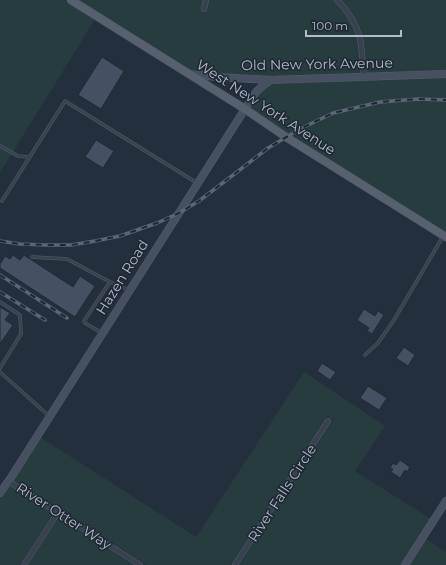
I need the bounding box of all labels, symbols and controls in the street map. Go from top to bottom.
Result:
scale bar [306,12,401,38]
text: 100 m [312,18,348,33]
street label: Old New York Avenue [241,54,393,74]
street label: West New York Avenue [193,55,339,159]
street label: Hazen Road [92,236,152,318]
street label: River Falls Circle [244,441,320,545]
street label: River Otter Way [13,479,115,554]

